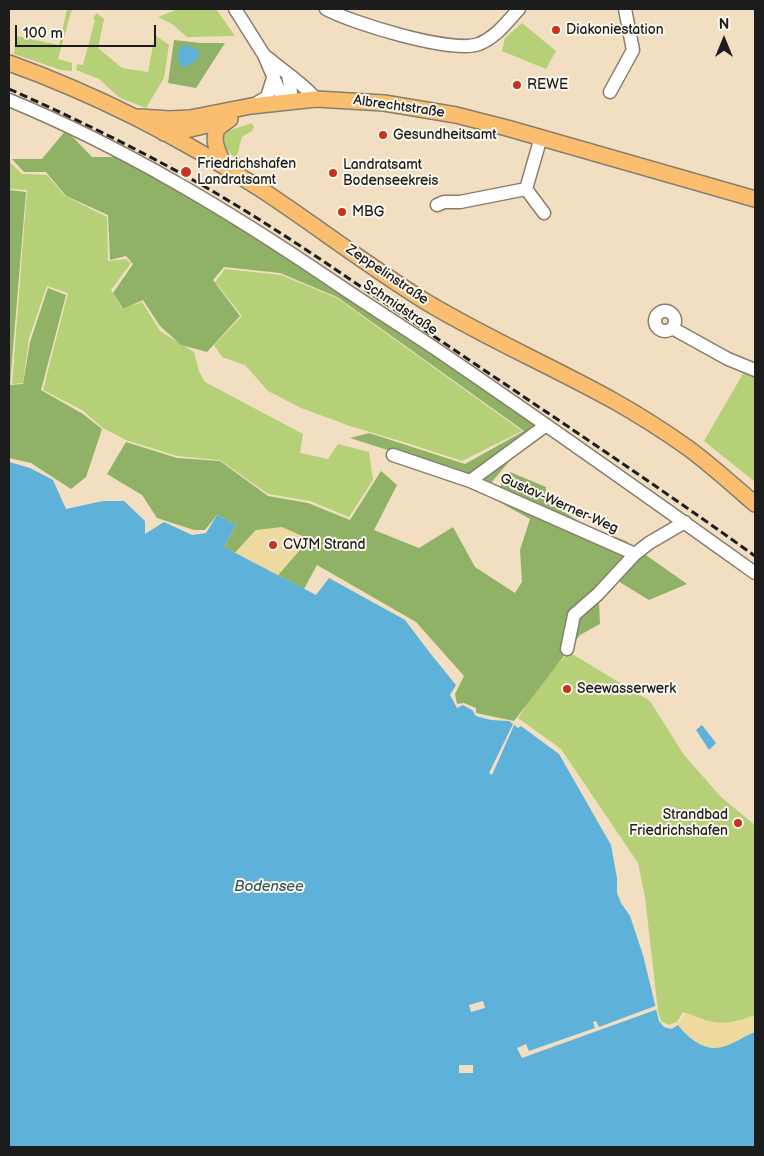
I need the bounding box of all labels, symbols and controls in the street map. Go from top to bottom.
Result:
scale bar [18,15,159,47]
north arrow [699,15,749,65]
text: N [719,16,729,33]
place label: Diakoniestation [566,22,664,38]
text: 100 m [23,24,63,43]
marker: Diakoniestation [550,24,562,36]
place label: REWE [527,77,568,93]
marker: REWE [511,79,523,91]
street label: Albrechtstraße [352,92,446,122]
place label: Gesundheitsamt [393,127,497,143]
marker: Gesundheitsamt [377,129,389,141]
place label: Friedrichshafen Landratsamt [197,156,296,188]
place label: Landratsamt Bodenseekreis [343,157,438,190]
marker: Friedrichshafen Landratsamt [179,165,193,179]
marker: Landratsamt Bodenseekreis [327,167,339,179]
place label: MBG [352,204,384,220]
marker: MBG [336,206,348,218]
street label: Zeppelinstraße [343,241,431,309]
street label: Schmidstraße [359,277,441,339]
street label: Gustav-Werner-Weg [497,470,621,538]
place label: CVJM Strand [283,537,365,553]
marker: CVJM Strand [267,539,279,551]
place label: Seewasserwerk [577,681,676,697]
marker: Seewasserwerk [561,683,573,695]
place label: Strandbad Friedrichshafen [629,807,728,840]
marker: Strandbad Friedrichshafen [732,817,744,829]
water label: Bodensee [234,878,304,896]

